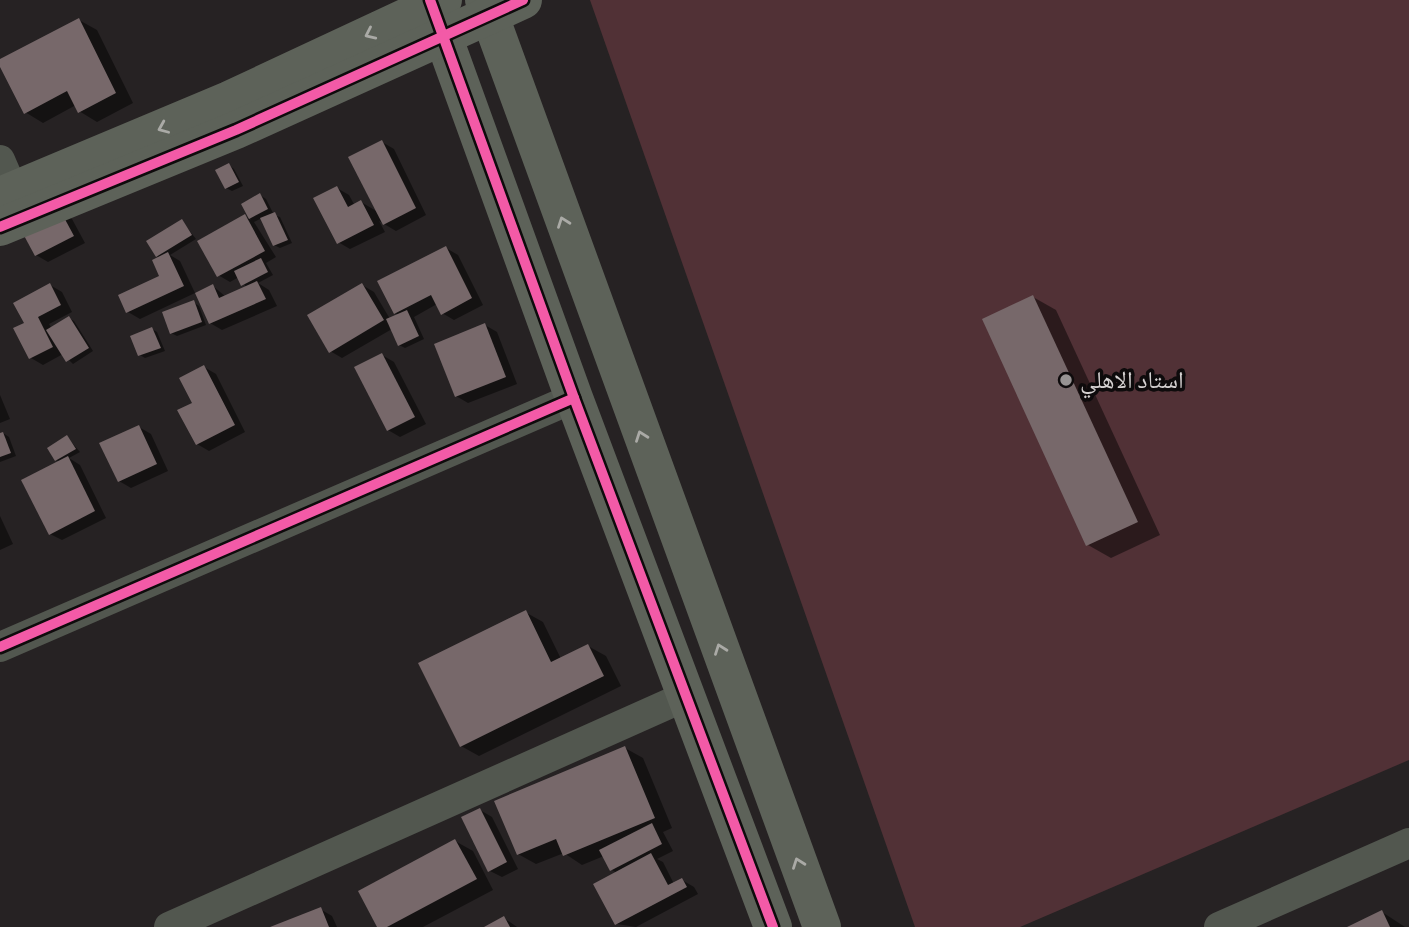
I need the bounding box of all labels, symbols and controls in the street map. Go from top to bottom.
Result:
one-way arrow [365,26,377,40]
one-way arrow [158,120,170,134]
one-way arrow [557,217,571,229]
place label: استاد الاهلي [1080,362,1184,399]
marker: استاد الاهلي [1058,372,1074,388]
one-way arrow [636,430,650,442]
one-way arrow [714,644,728,656]
one-way arrow [792,858,806,870]

